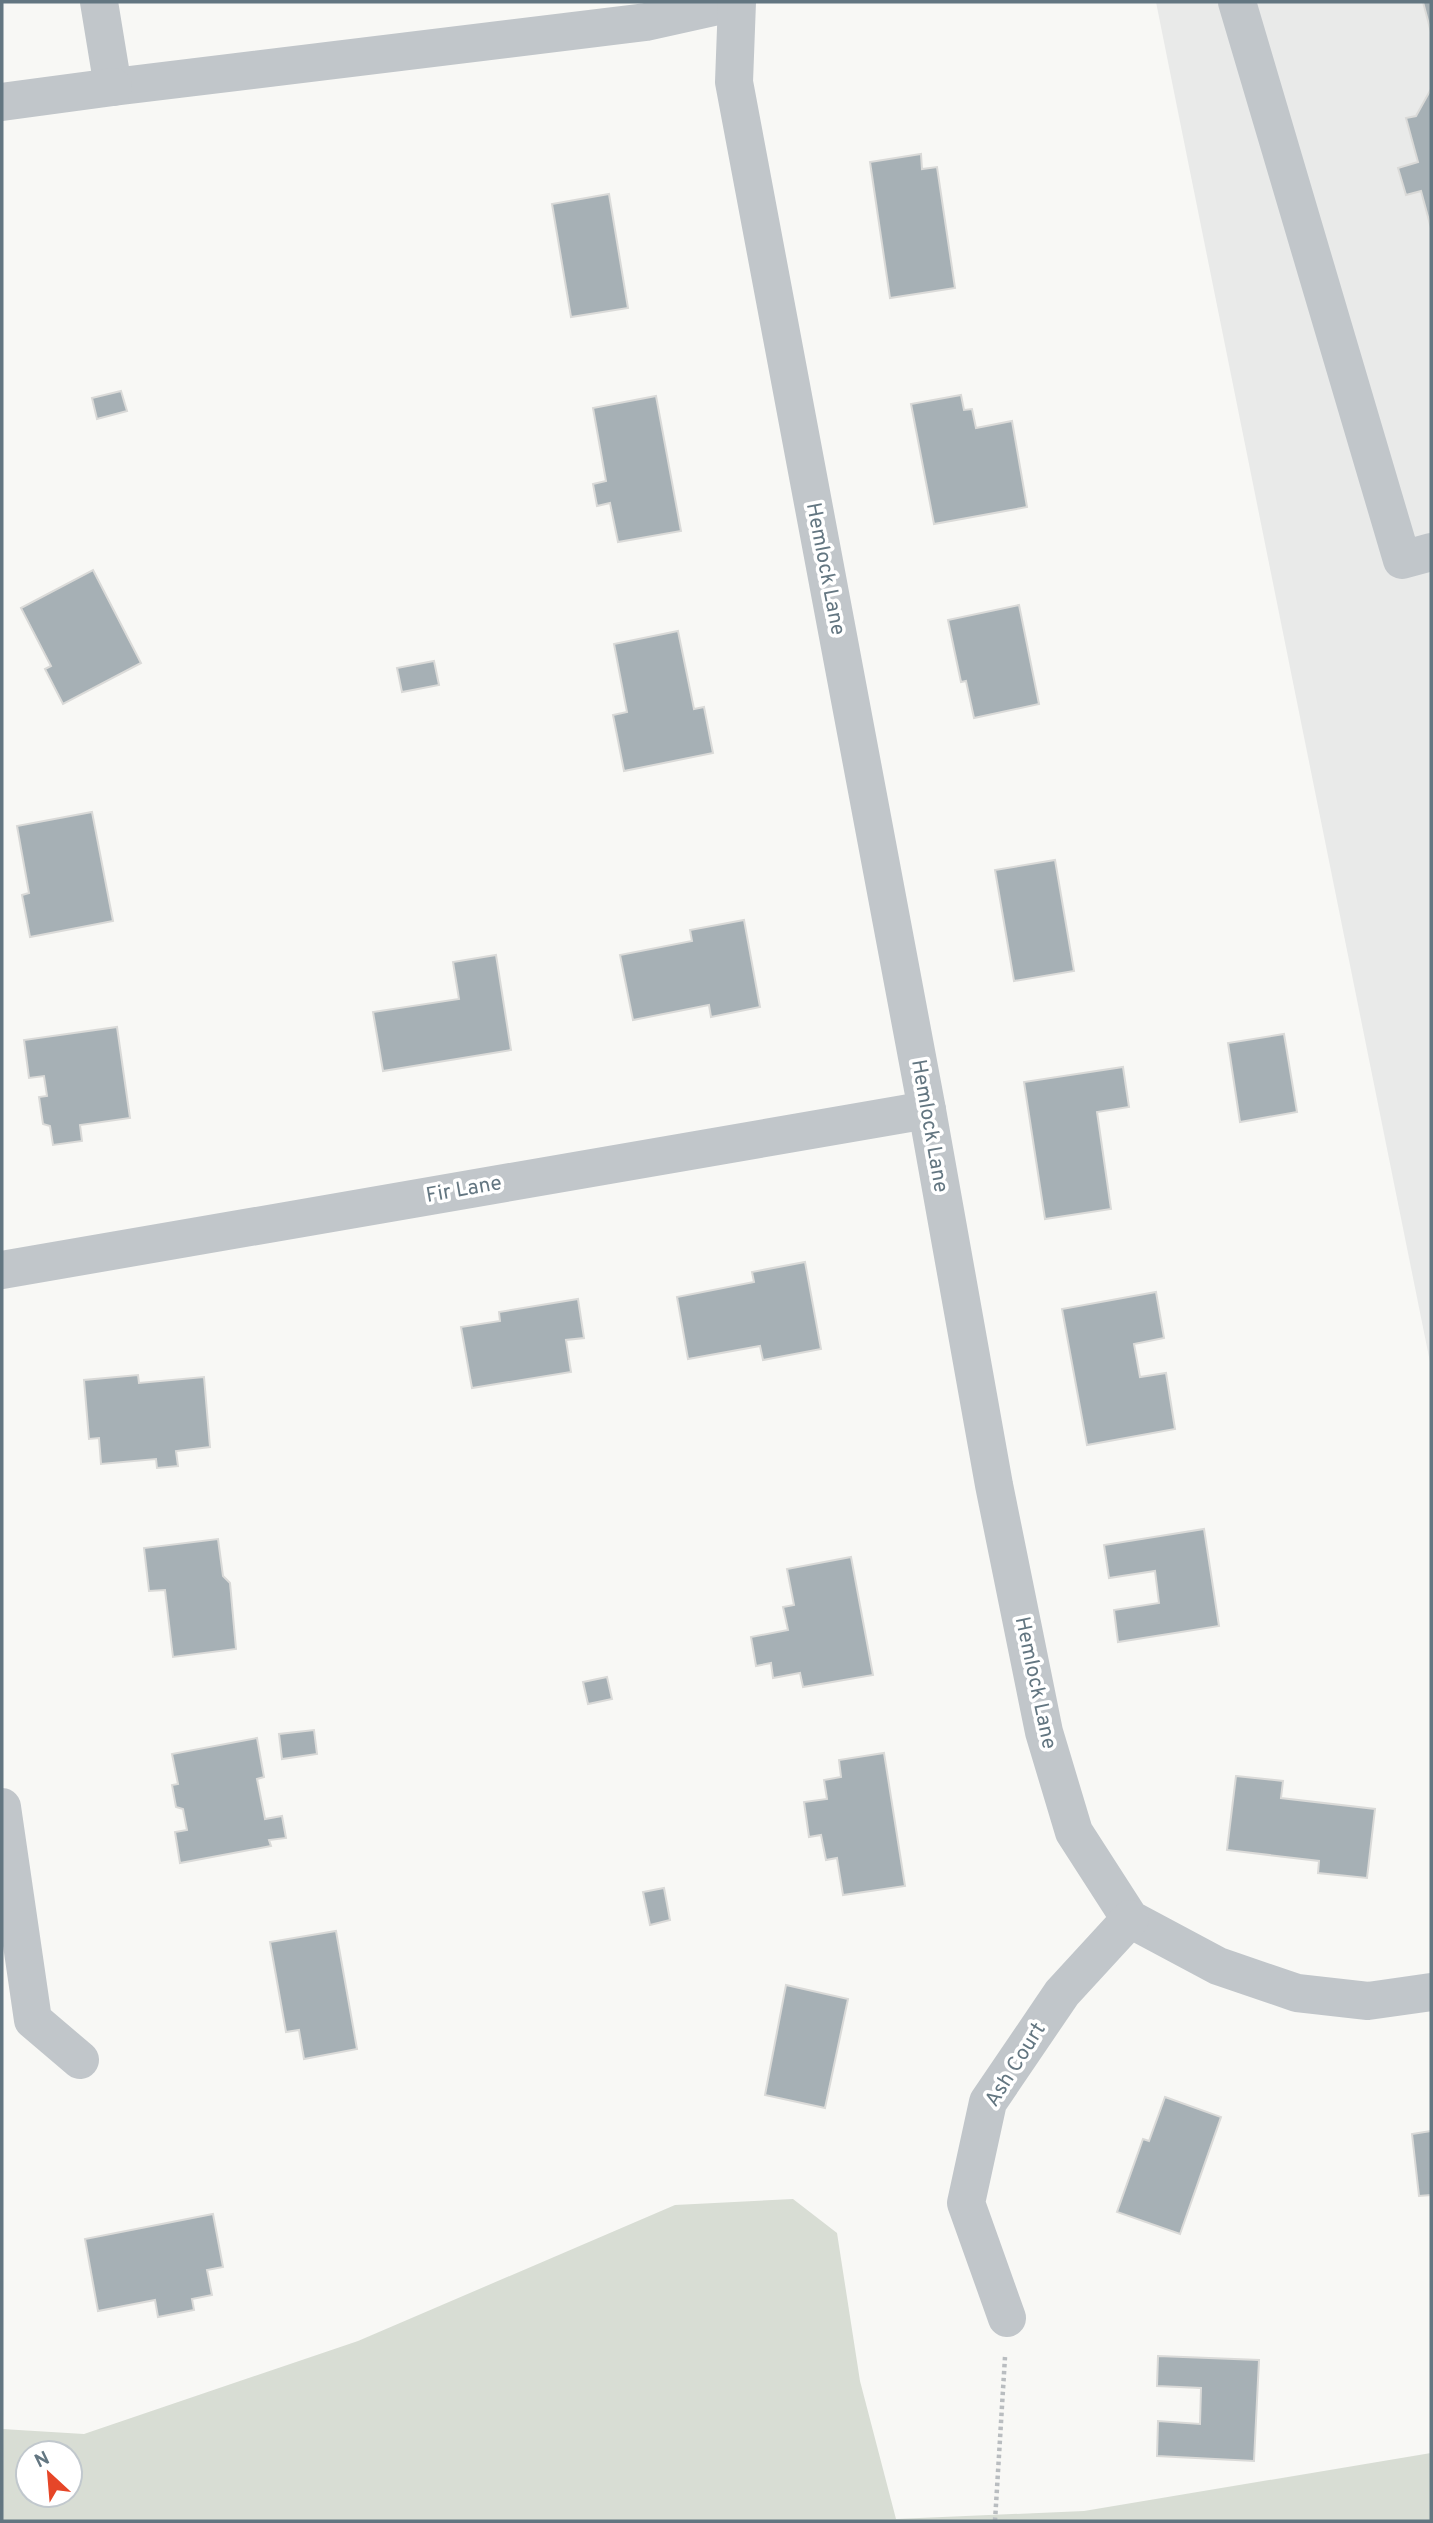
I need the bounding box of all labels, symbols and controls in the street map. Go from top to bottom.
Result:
street label: Hemlock Lane [799,500,851,638]
street label: Hemlock Lane [904,1057,954,1195]
street label: Fir Lane [424,1170,504,1210]
street label: Hemlock Lane [1008,1614,1062,1752]
street label: Ash Court [979,2018,1053,2112]
north arrow [14,2439,84,2509]
text: N [31,2447,54,2474]

